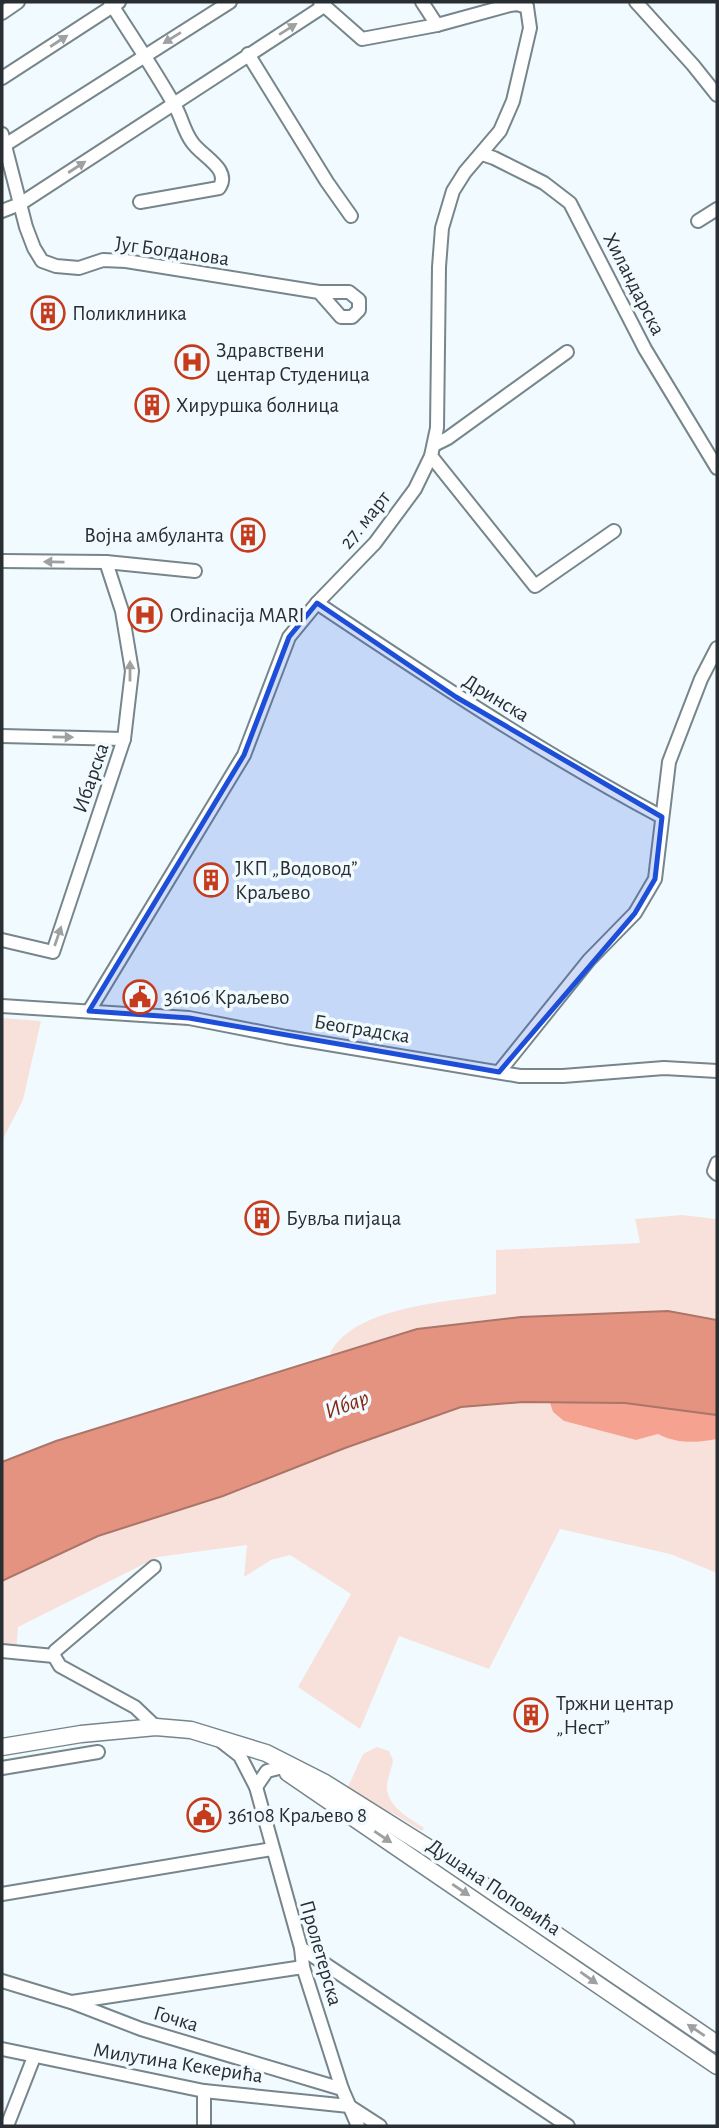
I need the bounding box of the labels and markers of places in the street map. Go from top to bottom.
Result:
building icon: Поликлиника [29,294,67,332]
place label: Поликлиника [72,303,187,324]
place label: Здравствени центар Студеница [216,340,370,385]
hospital icon: Здравствени центар Студеница [173,343,211,381]
building icon: Хируршка болница [133,386,171,424]
place label: Хируршка болница [176,395,340,416]
building icon: Војна амбуланта [229,516,267,554]
place label: Војна амбуланта [84,525,224,546]
hospital icon: Ordinacija MARI [126,596,164,634]
place label: Ordinacija MARI [170,605,304,626]
place label: ЈКП „Водовод” Краљево [235,858,357,903]
building icon: ЈКП „Водовод” Краљево [192,861,230,899]
public building icon: 36106 Краљево [121,978,159,1016]
place label: 36106 Краљево [164,987,290,1008]
building icon: Бувља пијаца [243,1199,281,1237]
place label: Бувља пијаца [286,1208,402,1229]
place label: Тржни центар „Нест” [556,1693,674,1738]
building icon: Тржни центар „Нест” [512,1696,550,1734]
public building icon: 36108 Краљево 8 [185,1796,223,1834]
place label: 36108 Краљево 8 [228,1805,367,1826]

